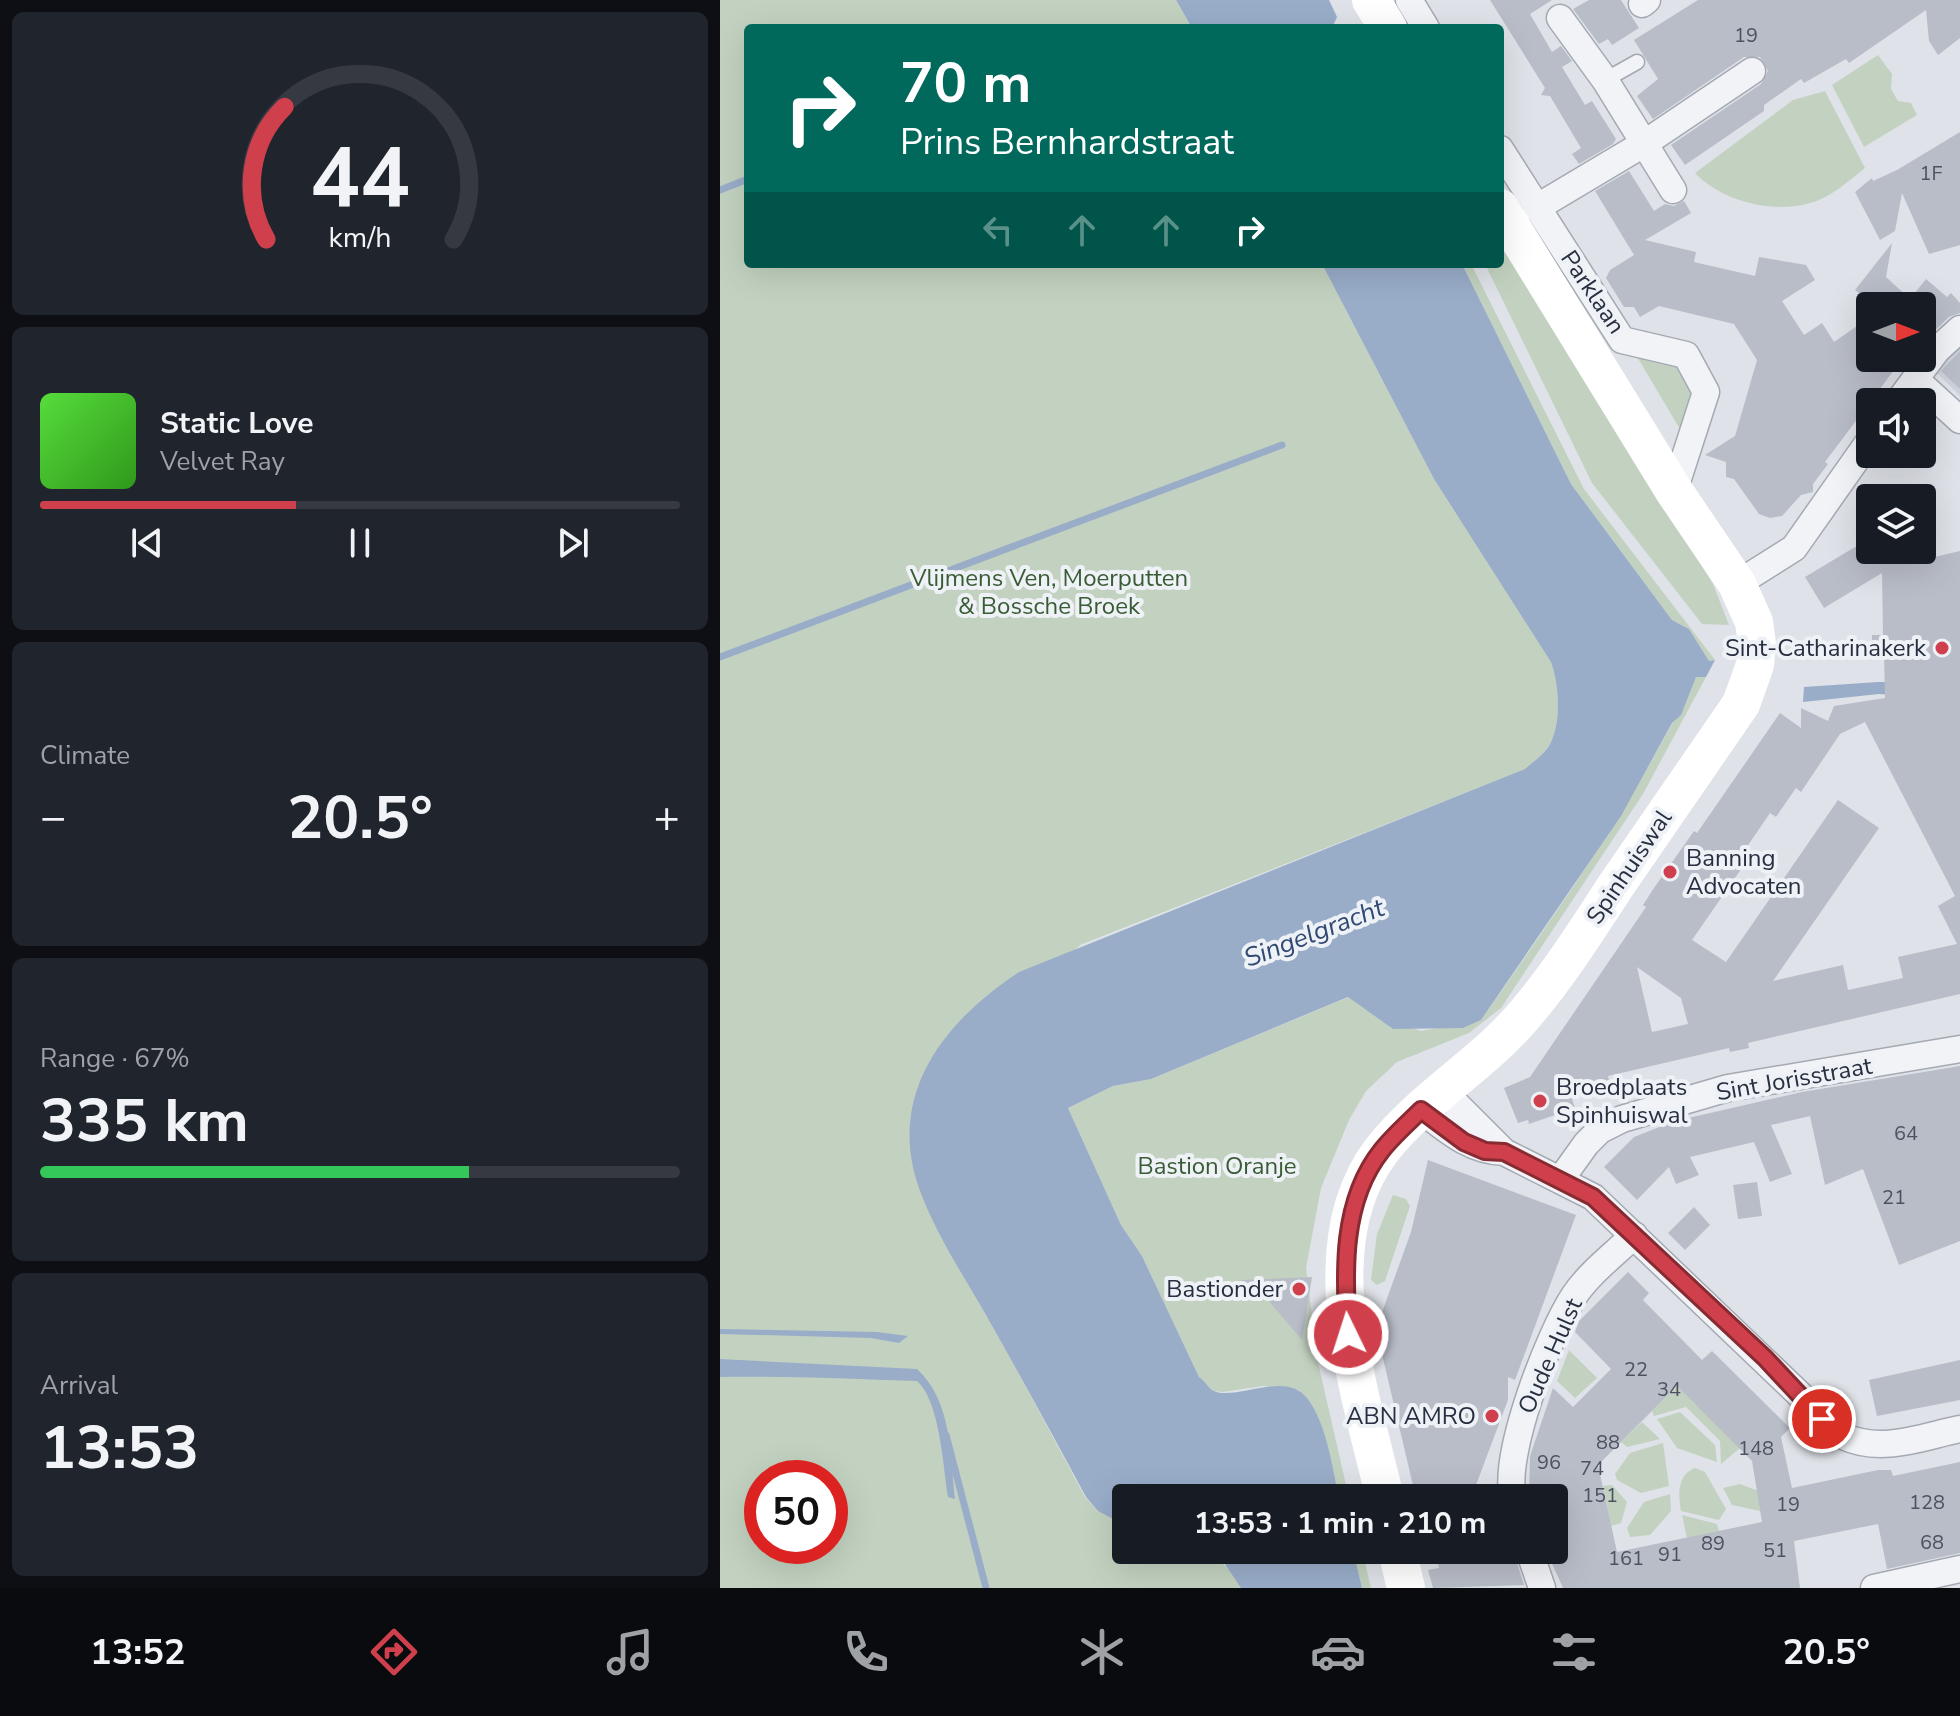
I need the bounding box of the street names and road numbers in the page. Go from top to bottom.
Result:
street label: Parklaan [1553,244,1633,340]
street label: Spinhuiswal [1579,803,1679,931]
street label: Sint Jorisstraat [1714,1049,1875,1108]
street label: Oude Hulst [1510,1293,1590,1419]

